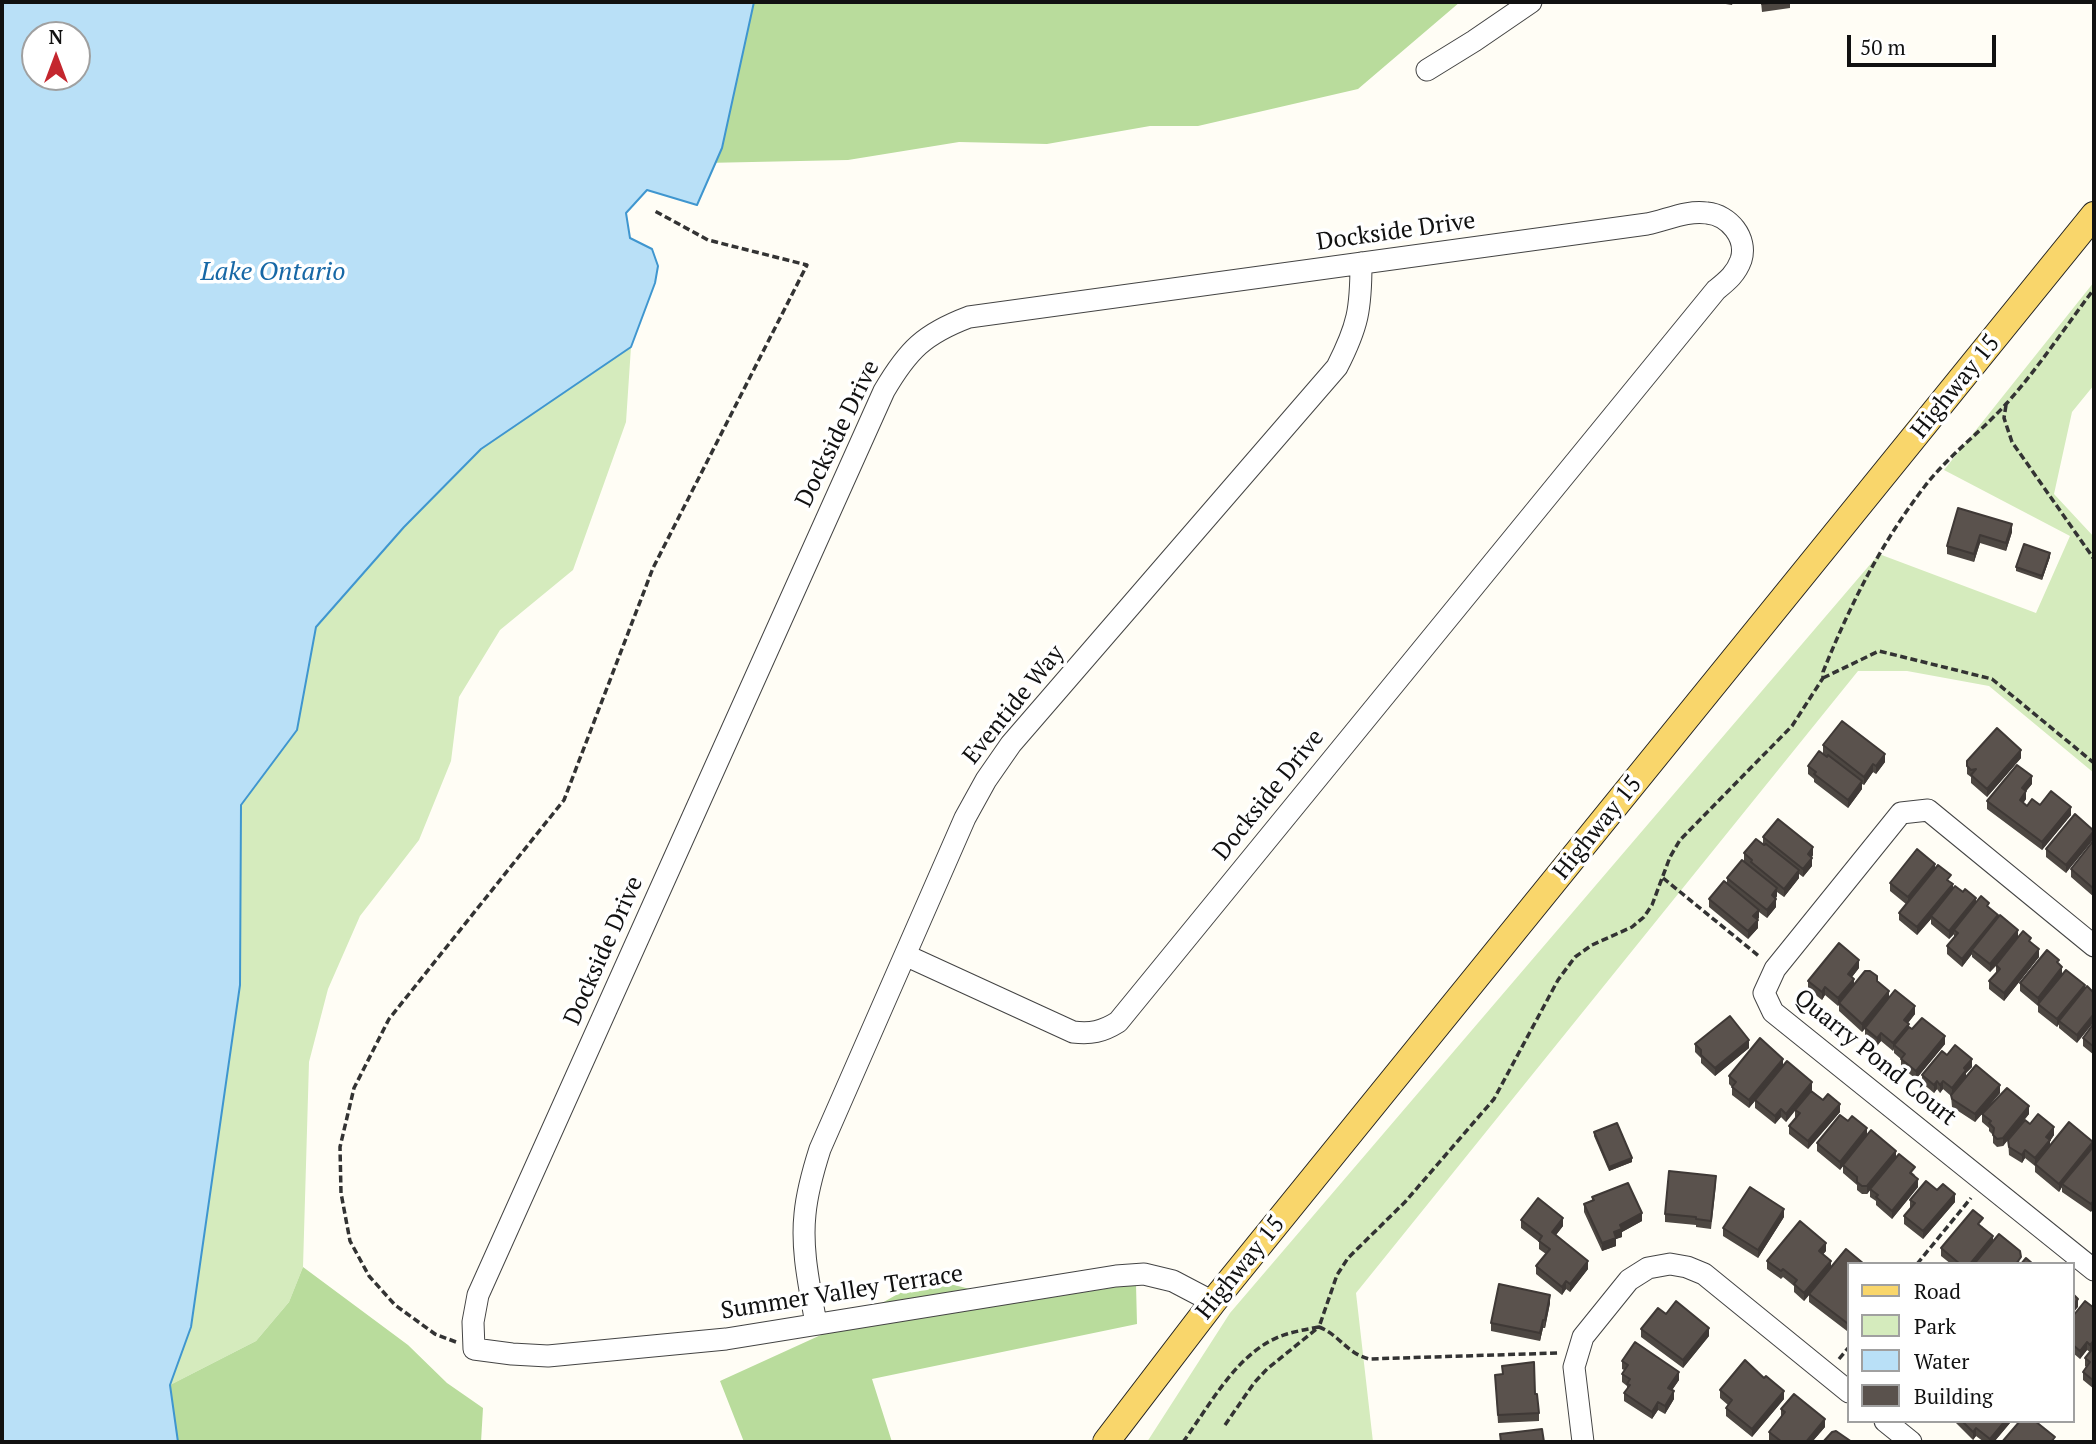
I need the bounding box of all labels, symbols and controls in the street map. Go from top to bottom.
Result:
north arrow [21,21,91,91]
scale bar [1851,21,2000,65]
text: N [49,24,63,49]
text: 50 m [1860,33,1906,61]
street label: Dockside Drive [1315,207,1477,257]
water label: Lake Ontario [200,257,346,289]
street label: Highway 15 [1906,330,2006,444]
street label: Dockside Drive [790,356,886,512]
street label: Eventide Way [957,640,1071,770]
street label: Dockside Drive [1207,724,1331,866]
street label: Highway 15 [1548,771,1648,885]
street label: Dockside Drive [558,872,650,1030]
street label: Quarry Pond Court [1788,984,1962,1132]
street label: Highway 15 [1191,1211,1291,1325]
street label: Summer Valley Terrace [719,1260,965,1326]
legend [1848,1262,2075,1423]
text: Road [1914,1277,1961,1305]
text: Park [1914,1312,1956,1340]
text: Water [1914,1347,1969,1375]
text: Building [1914,1382,1993,1410]

